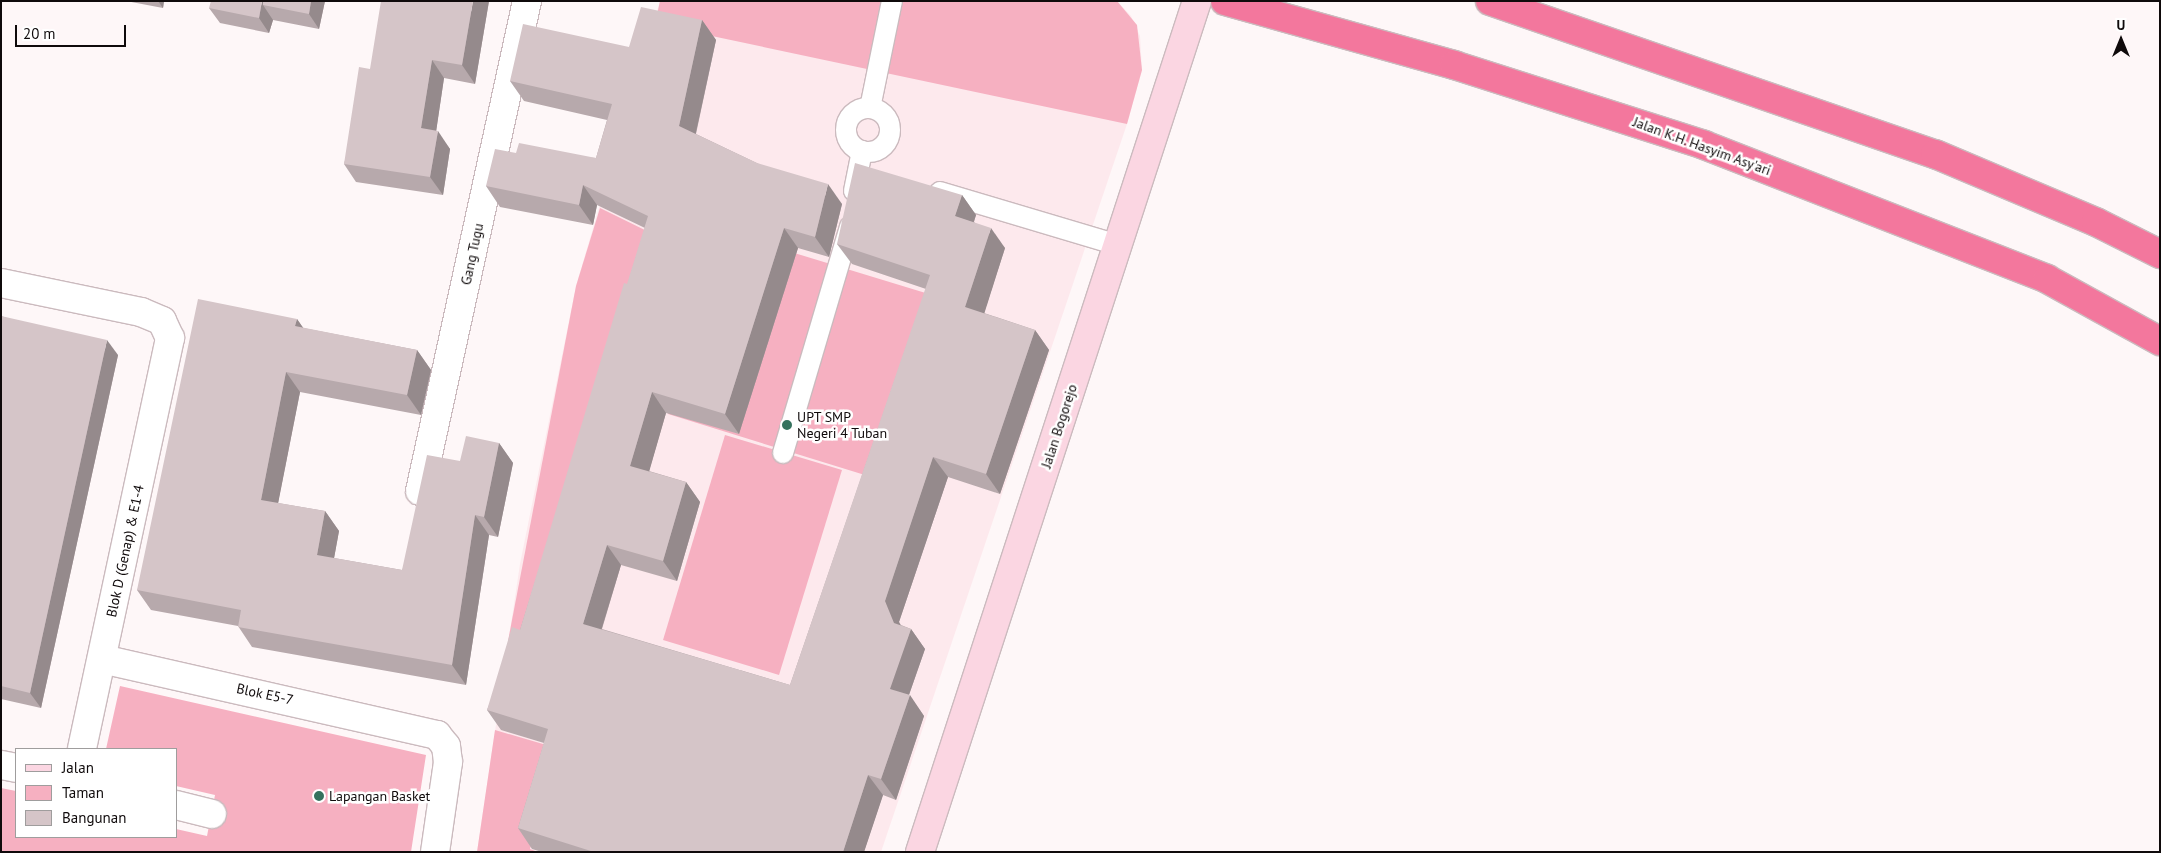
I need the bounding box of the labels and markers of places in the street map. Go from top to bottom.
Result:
place label: UPT SMP Negeri 4 Tuban [797,409,888,442]
marker: UPT SMP Negeri 4 Tuban [781,419,793,431]
place label: Lapangan Basket [329,788,430,804]
marker: Lapangan Basket [313,790,325,802]

